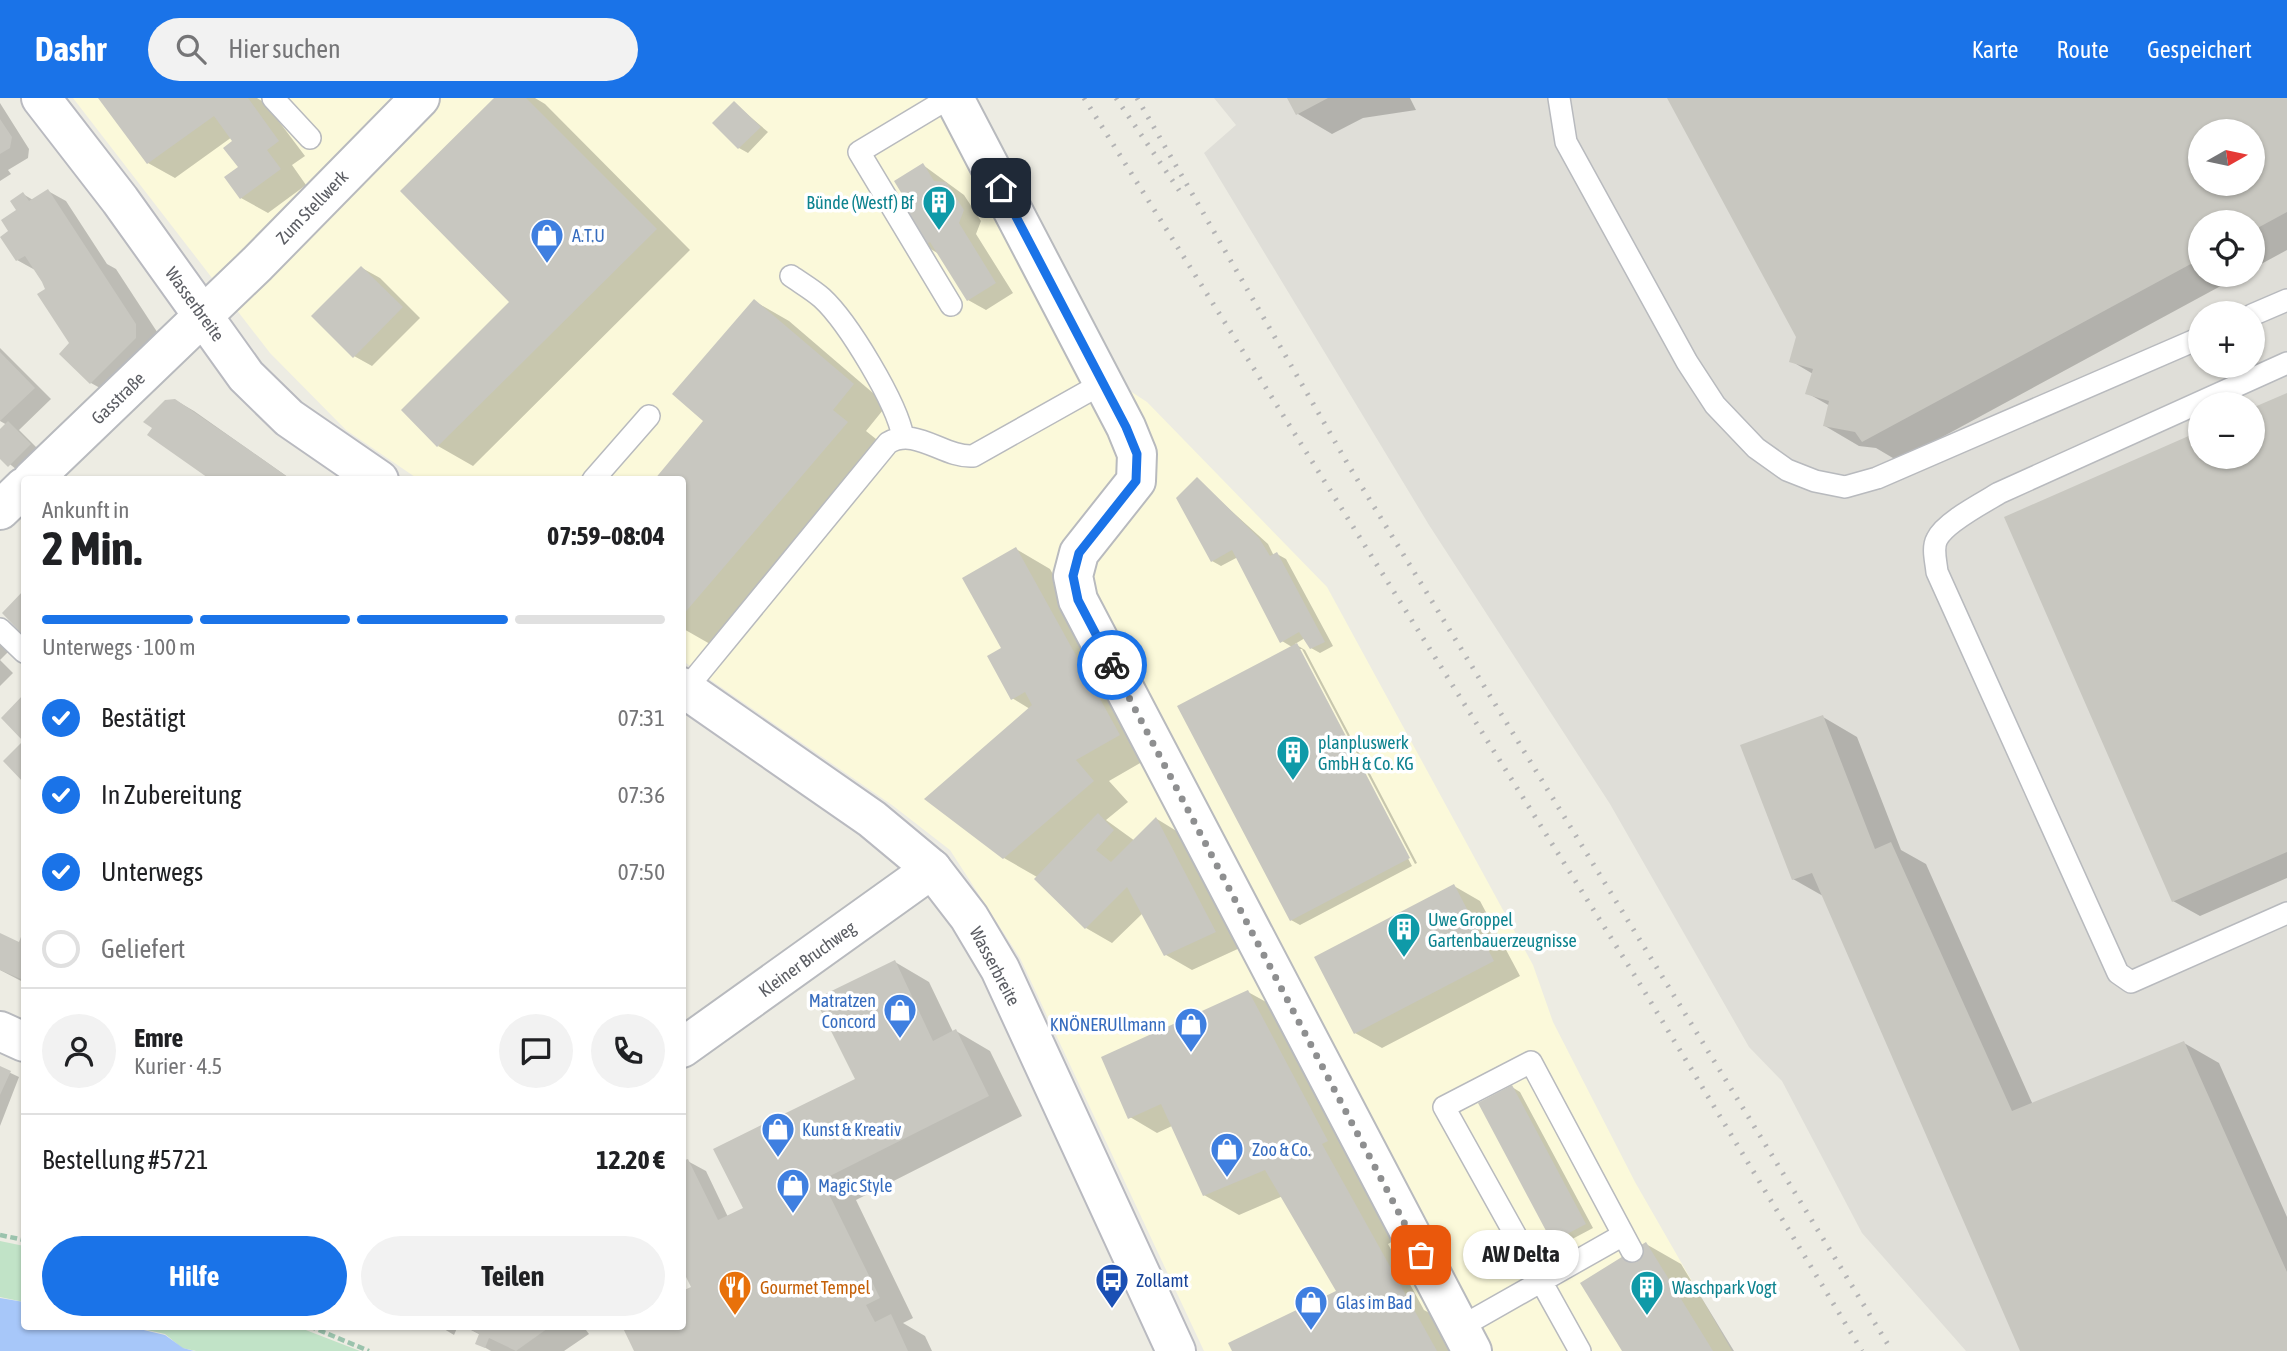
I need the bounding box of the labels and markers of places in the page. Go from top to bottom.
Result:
pin [971,158,1031,218]
building icon: Bünde (Westf) Bf [920,183,958,232]
place label: Bünde (Westf) Bf [806,192,914,213]
shop icon: A.T.U [528,216,566,265]
place label: A.T.U [572,225,605,246]
place label: planpluswerk GmbH & Co. KG [1318,732,1414,774]
building icon: planpluswerk GmbH & Co. KG [1274,733,1312,782]
place label: Uwe Groppel Gartenbauerzeugnisse [1428,909,1577,951]
building icon: Uwe Groppel Gartenbauerzeugnisse [1385,910,1423,959]
place label: Matratzen Concord [809,990,876,1032]
shop icon: Matratzen Concord [881,991,919,1040]
shop icon: KNÖNERUllmann [1172,1005,1210,1054]
place label: KNÖNERUllmann [1050,1014,1166,1035]
shop icon: Kunst & Kreativ [759,1110,797,1159]
place label: Kunst & Kreativ [802,1119,901,1140]
shop icon: Zoo & Co. [1208,1130,1246,1179]
place label: Zoo & Co. [1252,1139,1311,1160]
shop icon: Magic Style [774,1166,812,1215]
place label: Magic Style [818,1175,892,1196]
pin [1391,1225,1451,1285]
callout: AW Delta [1463,1230,1578,1280]
bus stop icon: Zollamt [1093,1261,1131,1310]
restaurant icon: Gourmet Tempel [716,1268,754,1317]
building icon: Waschpark Vogt [1628,1268,1666,1317]
place label: Zollamt [1136,1270,1189,1291]
place label: Gourmet Tempel [760,1277,870,1298]
place label: Waschpark Vogt [1672,1277,1777,1298]
shop icon: Glas im Bad [1292,1283,1330,1332]
place label: Glas im Bad [1336,1292,1413,1313]

